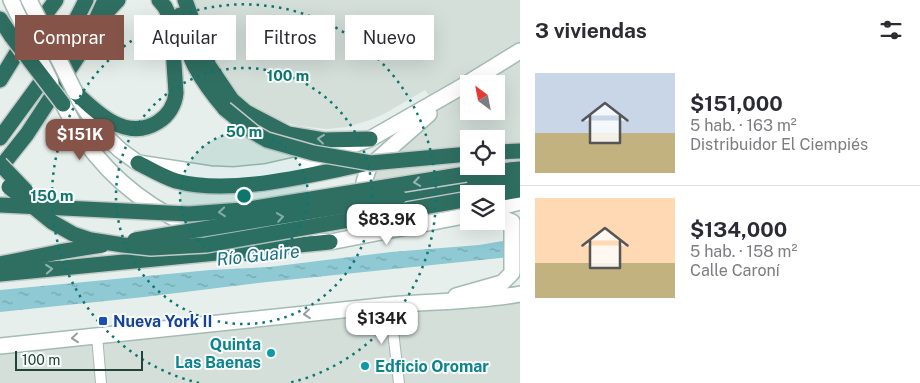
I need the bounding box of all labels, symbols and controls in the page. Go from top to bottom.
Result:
chip: Comprar [15,15,124,60]
chip: Alquilar [134,15,236,60]
chip: Filtros [246,15,335,60]
chip: Nuevo [345,15,434,60]
icon: filters [877,16,905,44]
text: 3 viviendas [535,18,647,43]
text: 100 m [267,67,309,84]
north arrow [460,75,505,120]
map controls [460,75,505,230]
text: $151,000 [690,91,783,116]
icon: home [575,93,635,153]
text: 5 hab. · 163 m² [690,116,797,135]
pin: $151K [45,119,115,161]
text: 50 m [226,123,262,140]
text: $151K [57,125,103,144]
button: locate [460,130,505,175]
one-way arrow [317,134,325,145]
text: Distribuidor El Ciempiés [690,135,868,154]
one-way arrow [413,176,421,187]
button: layers [460,185,505,230]
text: 150 m [30,187,74,204]
centre of rings [235,187,253,205]
pin: $83.9K [346,204,428,246]
one-way arrow [218,206,226,217]
text: $83.9K [358,210,416,229]
one-way arrow [276,212,284,222]
text: $134,000 [690,217,787,242]
icon: home [575,218,635,278]
water label: Río Guaire [215,240,301,270]
text: 5 hab. · 158 m² [690,242,797,261]
text: Calle Caroní [690,261,780,280]
one-way arrow [45,264,53,275]
pin: $134K [347,302,417,345]
one-way arrow [302,308,310,319]
text: $134K [357,309,407,328]
place label: Nueva York II [113,312,212,331]
marker: Nueva York II [97,315,109,327]
one-way arrow [71,332,79,343]
place label: Quinta Las Baenas [175,335,261,372]
marker: Quinta Las Baenas [265,347,277,359]
scale bar [15,348,142,371]
text: 100 m [22,352,60,368]
place label: Edficio Oromar [375,357,489,376]
marker: Edficio Oromar [359,360,371,372]

